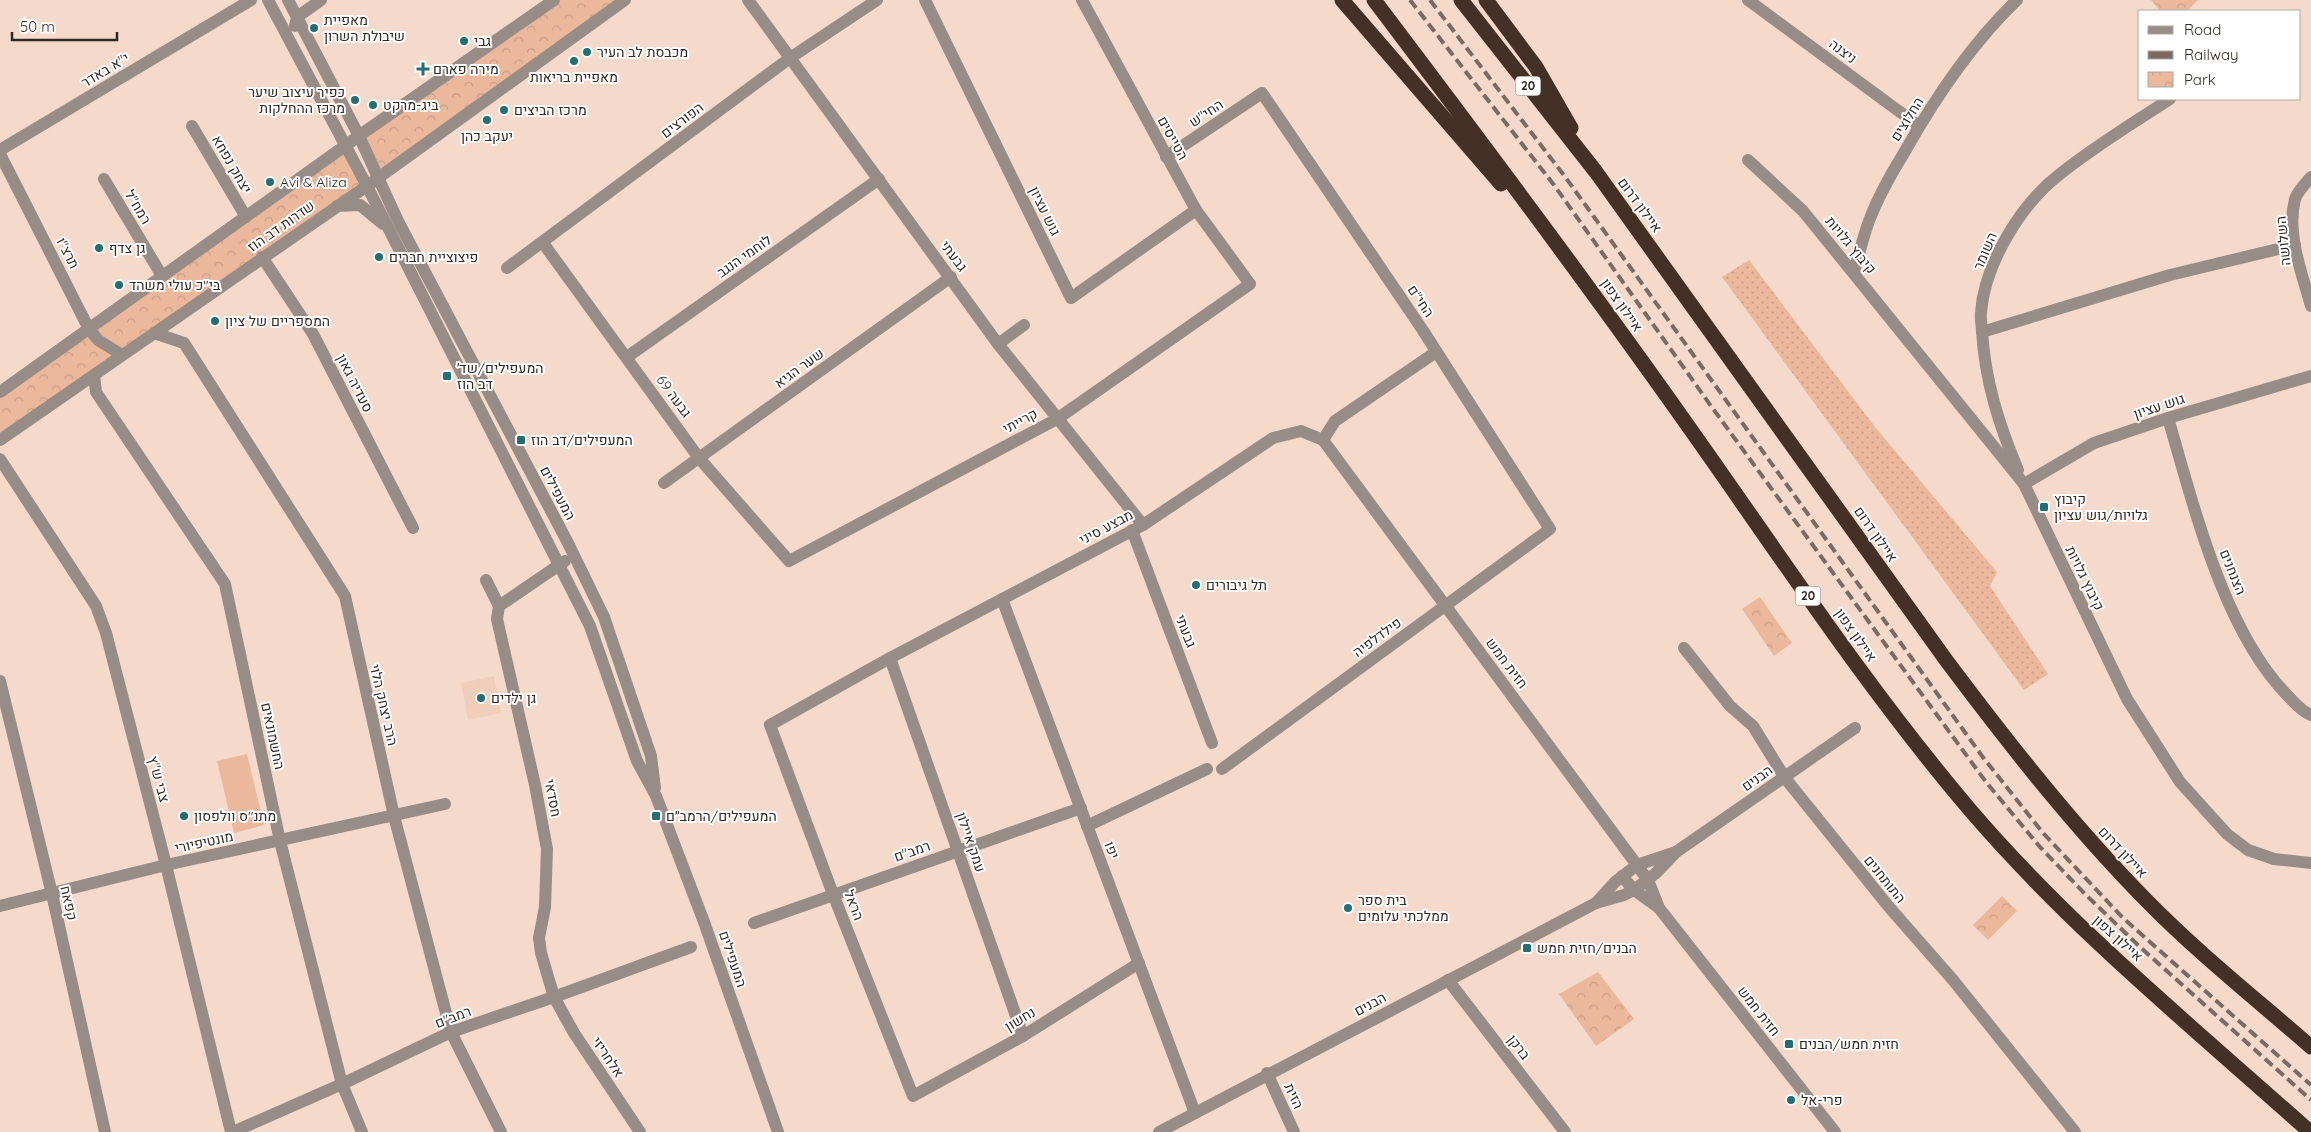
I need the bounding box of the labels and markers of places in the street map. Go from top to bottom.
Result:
place label: מאפיית שיבולת השרון [324,11,405,45]
marker: מאפיית שיבולת השרון [308,22,320,34]
place label: גבי [474,32,491,50]
marker: גבי [458,35,470,47]
place label: מכבסת לב העיר [597,43,688,61]
marker: מכבסת לב העיר [581,46,593,58]
marker: מאפיית בריאות [568,55,580,67]
place label: מירה פארם [433,60,499,78]
marker: מירה פארם [417,63,429,75]
place label: מאפיית בריאות [530,68,618,86]
place label: כפיר עיצוב שיער מרכז ההחלקות [248,83,345,117]
marker: כפיר עיצוב שיער מרכז ההחלקות [349,94,361,106]
place label: ביג-מרקט [383,96,439,114]
marker: ביג-מרקט [367,99,379,111]
place label: מרכז הביצים [514,101,587,119]
marker: מרכז הביצים [498,104,510,116]
marker: יעקב כהן [481,114,493,126]
place label: יעקב כהן [461,127,513,145]
place label: Avi & Aliza [280,173,347,191]
marker: Avi & Aliza [264,176,276,188]
place label: גן צדף [109,239,146,257]
marker: גן צדף [93,242,105,254]
place label: פיצוציית חברים [389,248,478,266]
marker: פיצוציית חברים [373,251,385,263]
place label: בי"כ עולי משהד [129,276,221,294]
marker: בי"כ עולי משהד [113,279,125,291]
place label: המספריים של ציון [225,312,330,330]
marker: המספריים של ציון [209,315,221,327]
place label: המעפילים/שד׳ דב הוז [457,359,544,393]
marker: המעפילים/שד׳ דב הוז [441,370,453,382]
place label: המעפילים/דב הוז [531,431,633,449]
marker: המעפילים/דב הוז [515,434,527,446]
place label: קיבוץ גלויות/גוש עציון [2054,490,2148,524]
marker: קיבוץ גלויות/גוש עציון [2038,501,2050,513]
place label: תל גיבורים [1206,576,1267,594]
marker: תל גיבורים [1190,579,1202,591]
place label: גן ילדים [491,689,536,707]
marker: גן ילדים [475,692,487,704]
place label: מתנ''ס וולפסון [194,807,276,825]
place label: המעפילים/הרמב״ם [666,807,777,825]
marker: מתנ''ס וולפסון [178,810,190,822]
marker: המעפילים/הרמב״ם [650,810,662,822]
place label: בית ספר ממלכתי עלומים [1358,891,1449,925]
marker: בית ספר ממלכתי עלומים [1342,902,1354,914]
place label: הבנים/חזית חמש [1537,939,1637,957]
marker: הבנים/חזית חמש [1521,942,1533,954]
place label: חזית חמש/הבנים [1799,1035,1899,1053]
marker: חזית חמש/הבנים [1783,1038,1795,1050]
place label: פרי-אל [1801,1091,1843,1109]
marker: פרי-אל [1785,1094,1797,1106]

